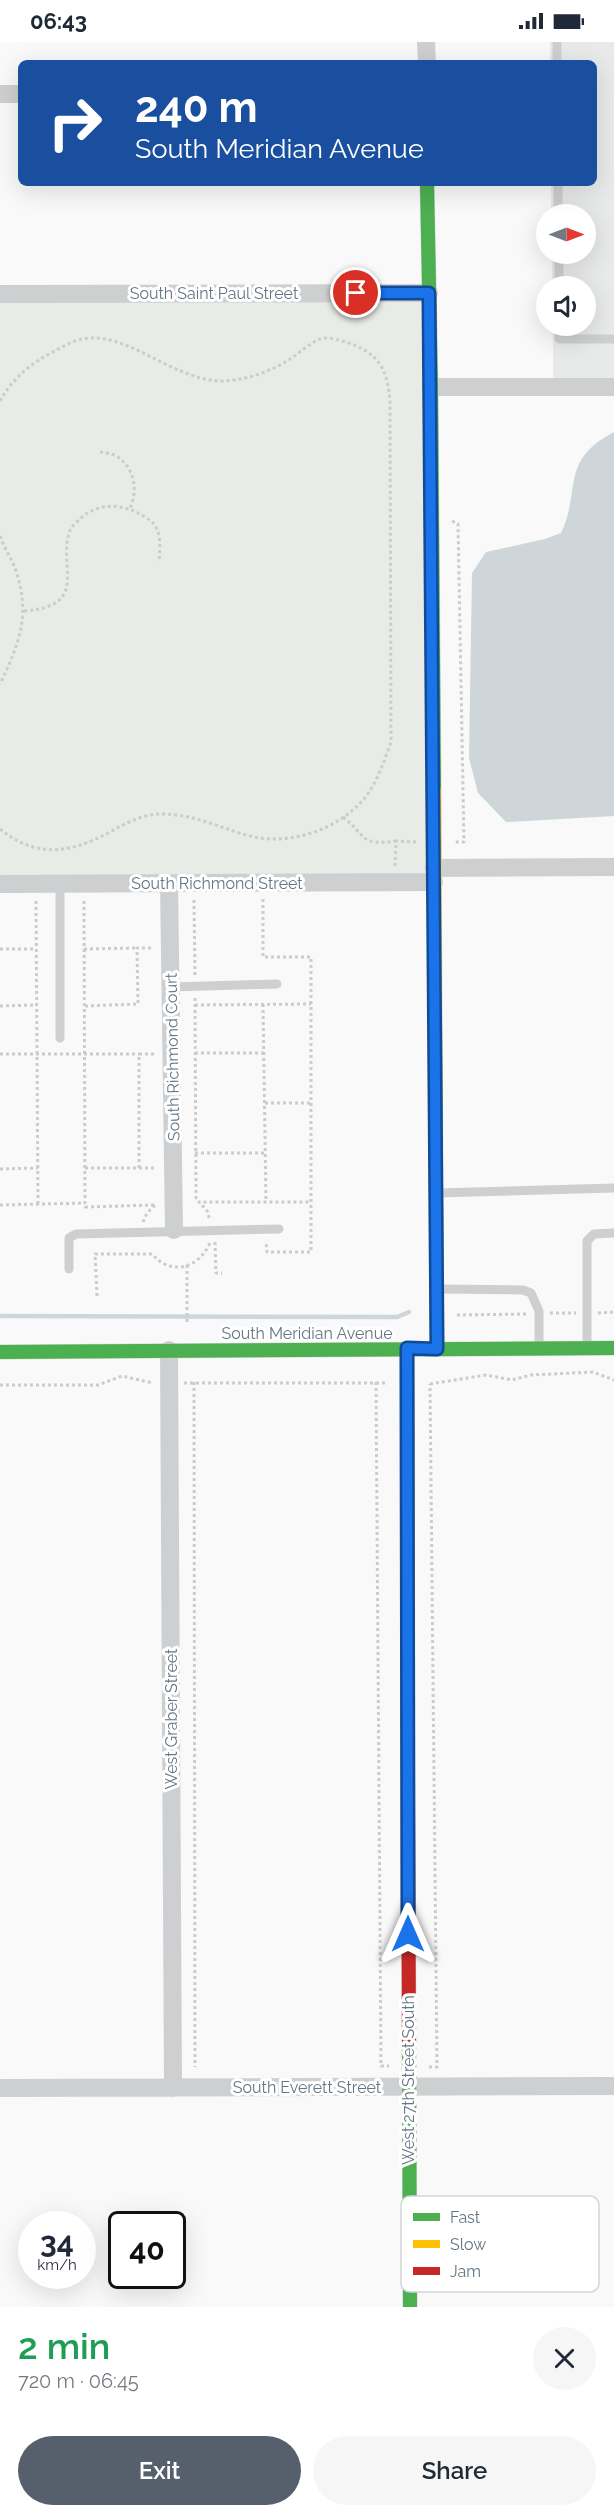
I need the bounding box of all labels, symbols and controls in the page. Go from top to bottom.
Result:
text: 06:43 [30,8,87,34]
text: 240 m [135,83,258,132]
icon: right [36,84,114,162]
text: South Meridian Avenue [135,133,424,164]
north arrow [536,204,596,264]
map controls [536,204,596,336]
pin [330,267,381,318]
icon: arrive [339,276,372,309]
button: sound [536,276,596,336]
street label: South Saint Paul Street [130,284,299,303]
street label: South Richmond Street [131,874,303,893]
street label: South Richmond Court [162,972,183,1141]
street label: South Meridian Avenue [221,1324,393,1343]
street label: West Graber Street [162,1648,181,1789]
position arrow [376,1902,440,1966]
street label: West 27th Street South [399,1995,418,2165]
street label: South Everett Street [233,2078,382,2097]
legend [401,2196,599,2292]
text: Fast [450,2208,481,2227]
speed limit sign: 40 [108,2211,186,2289]
text: 34 [40,2225,74,2260]
text: Slow [450,2235,486,2254]
text: km/h [37,2256,77,2274]
text: Jam [450,2262,481,2281]
text: 2 min [18,2325,110,2367]
button: close [533,2327,596,2390]
text: 720 m · 06:45 [18,2369,139,2393]
button: Exit [18,2436,301,2505]
button: Share [313,2436,596,2505]

